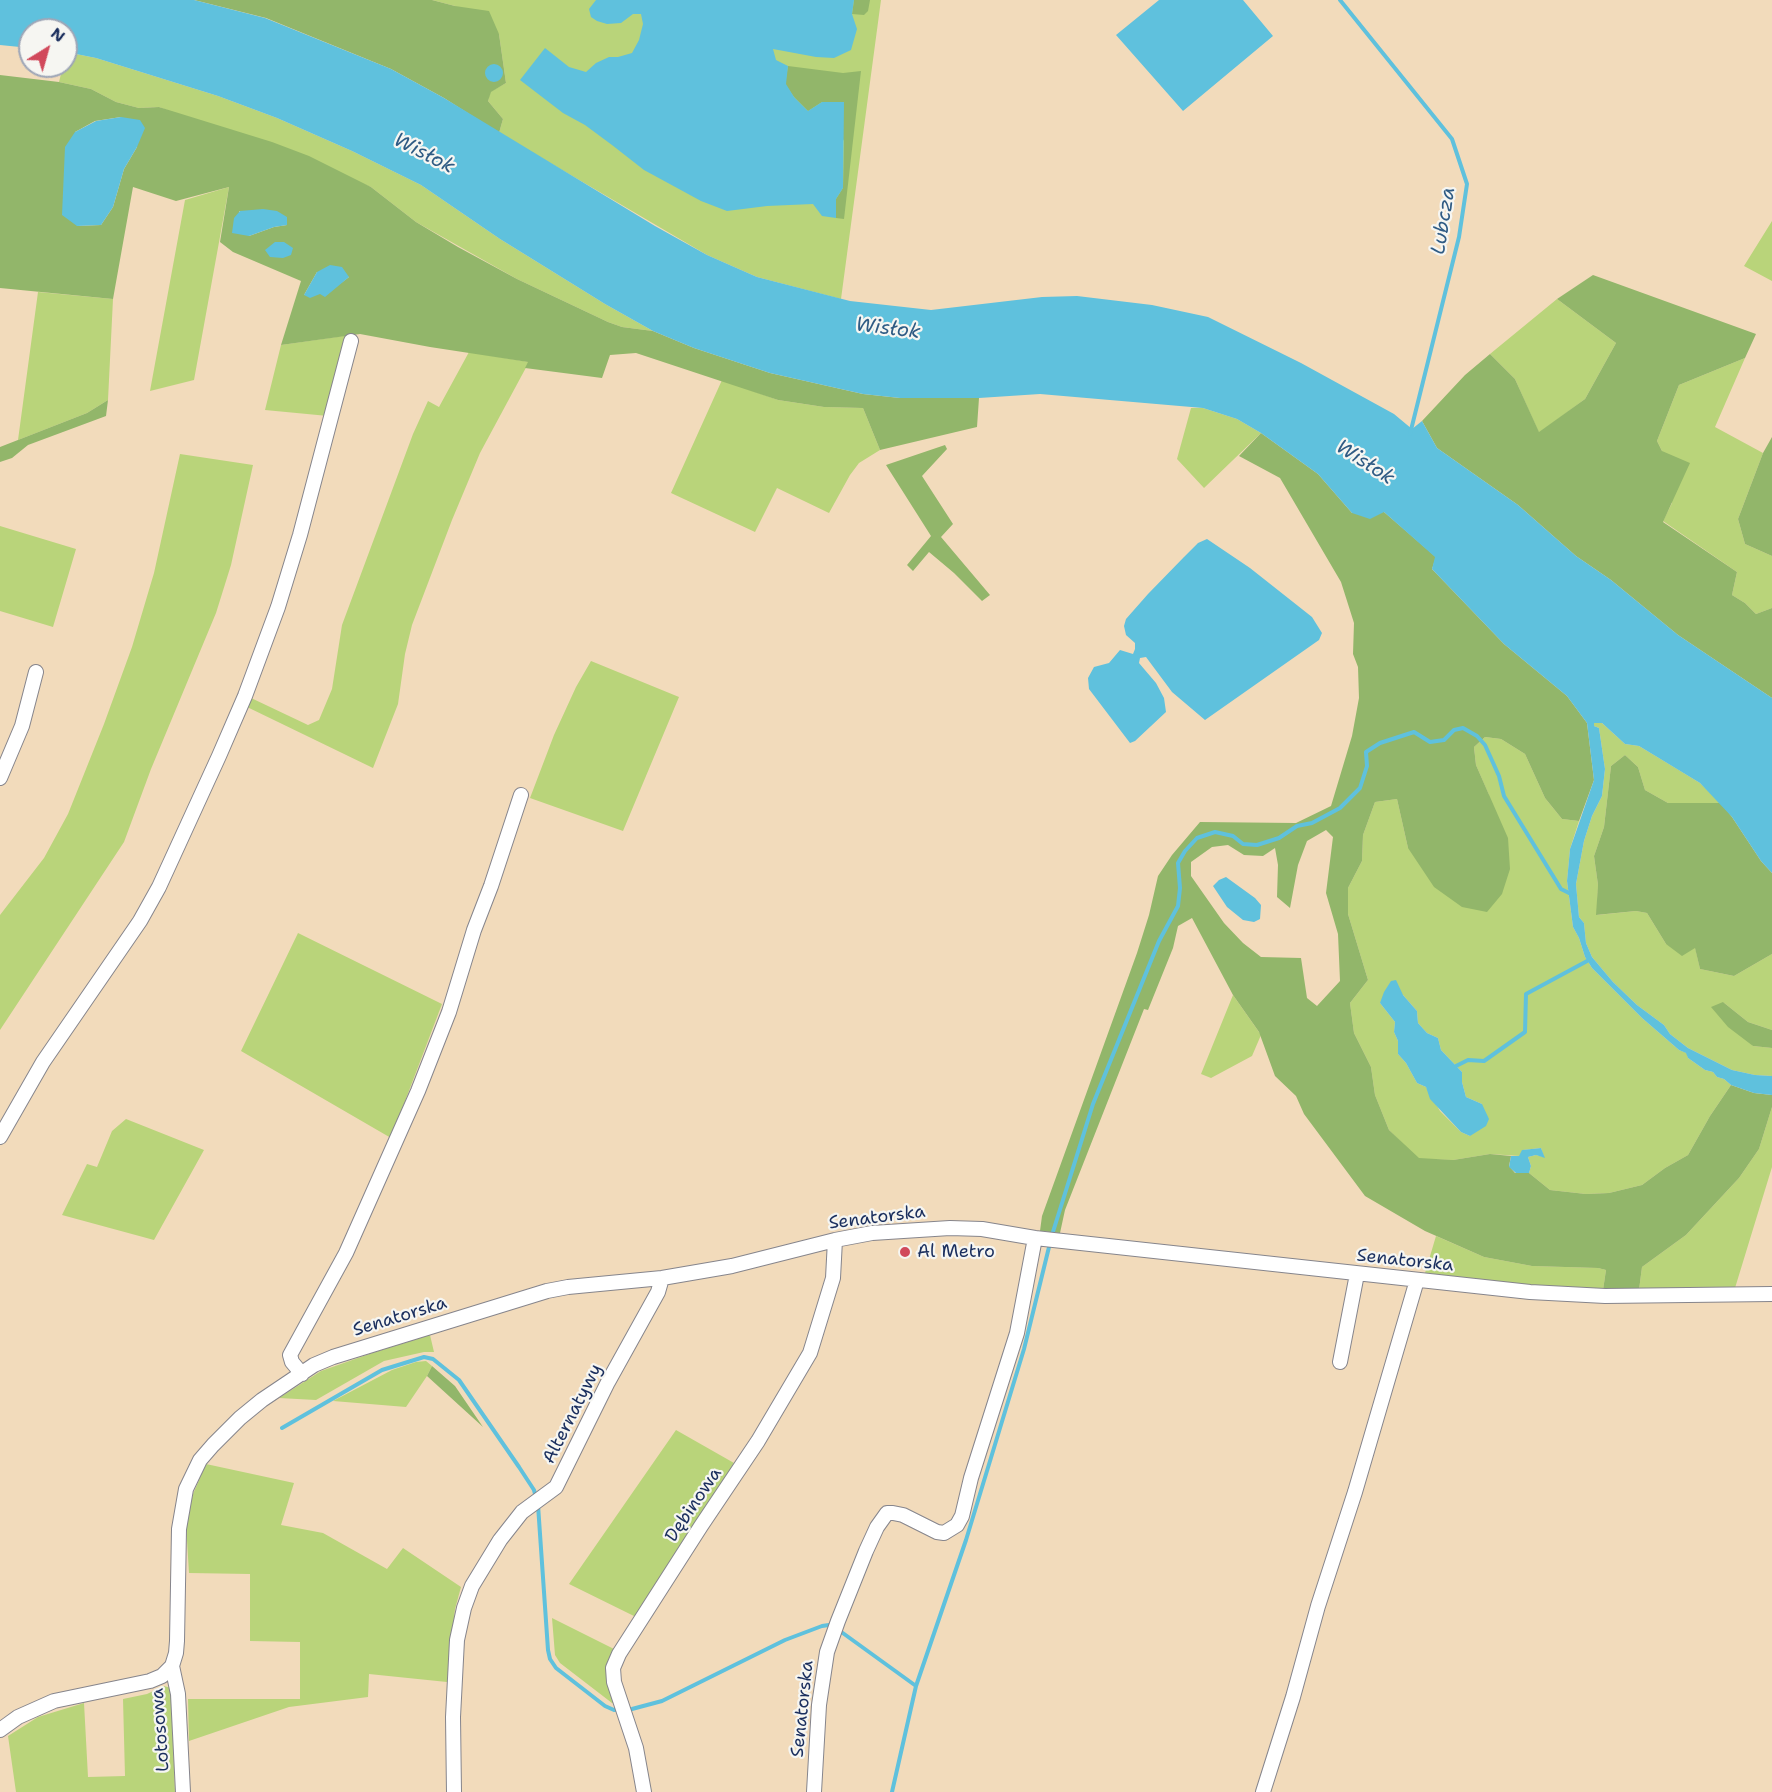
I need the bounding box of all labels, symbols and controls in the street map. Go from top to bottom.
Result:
north arrow [18,18,78,78]
text: N [47,23,69,47]
water label: Wisłok [390,129,458,179]
water label: Lubcza [1427,186,1461,256]
water label: Wisłok [854,313,922,345]
water label: Wisłok [1331,435,1399,491]
street label: Senatorska [828,1201,926,1235]
place label: Al Metro [917,1241,995,1263]
marker: Al Metro [898,1245,912,1259]
street label: Senatorska [1356,1245,1454,1277]
street label: Senatorska [350,1292,450,1342]
street label: Alternatywy [539,1361,607,1467]
street label: Dębinowa [661,1464,727,1546]
street label: Senatorska [787,1660,819,1758]
street label: Lotosowa [147,1687,175,1773]

